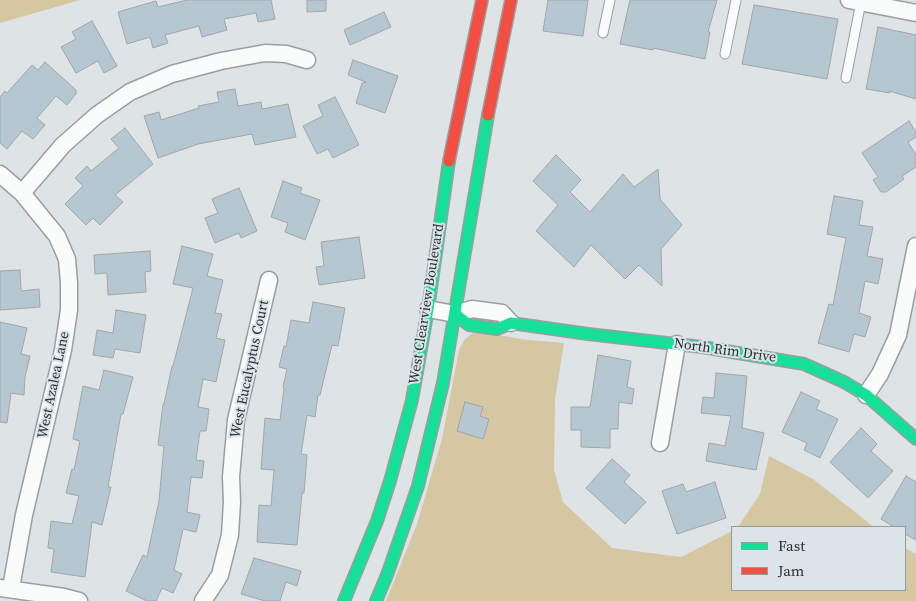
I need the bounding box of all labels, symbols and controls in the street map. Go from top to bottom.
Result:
street label: West Clearview Boulevard [406,223,448,385]
street label: West Eucalyptus Court [227,299,273,439]
street label: West Azalea Lane [34,330,74,440]
street label: North Rim Drive [673,336,777,366]
legend [731,526,906,591]
text: Fast [778,535,805,556]
text: Jam [778,560,804,581]

